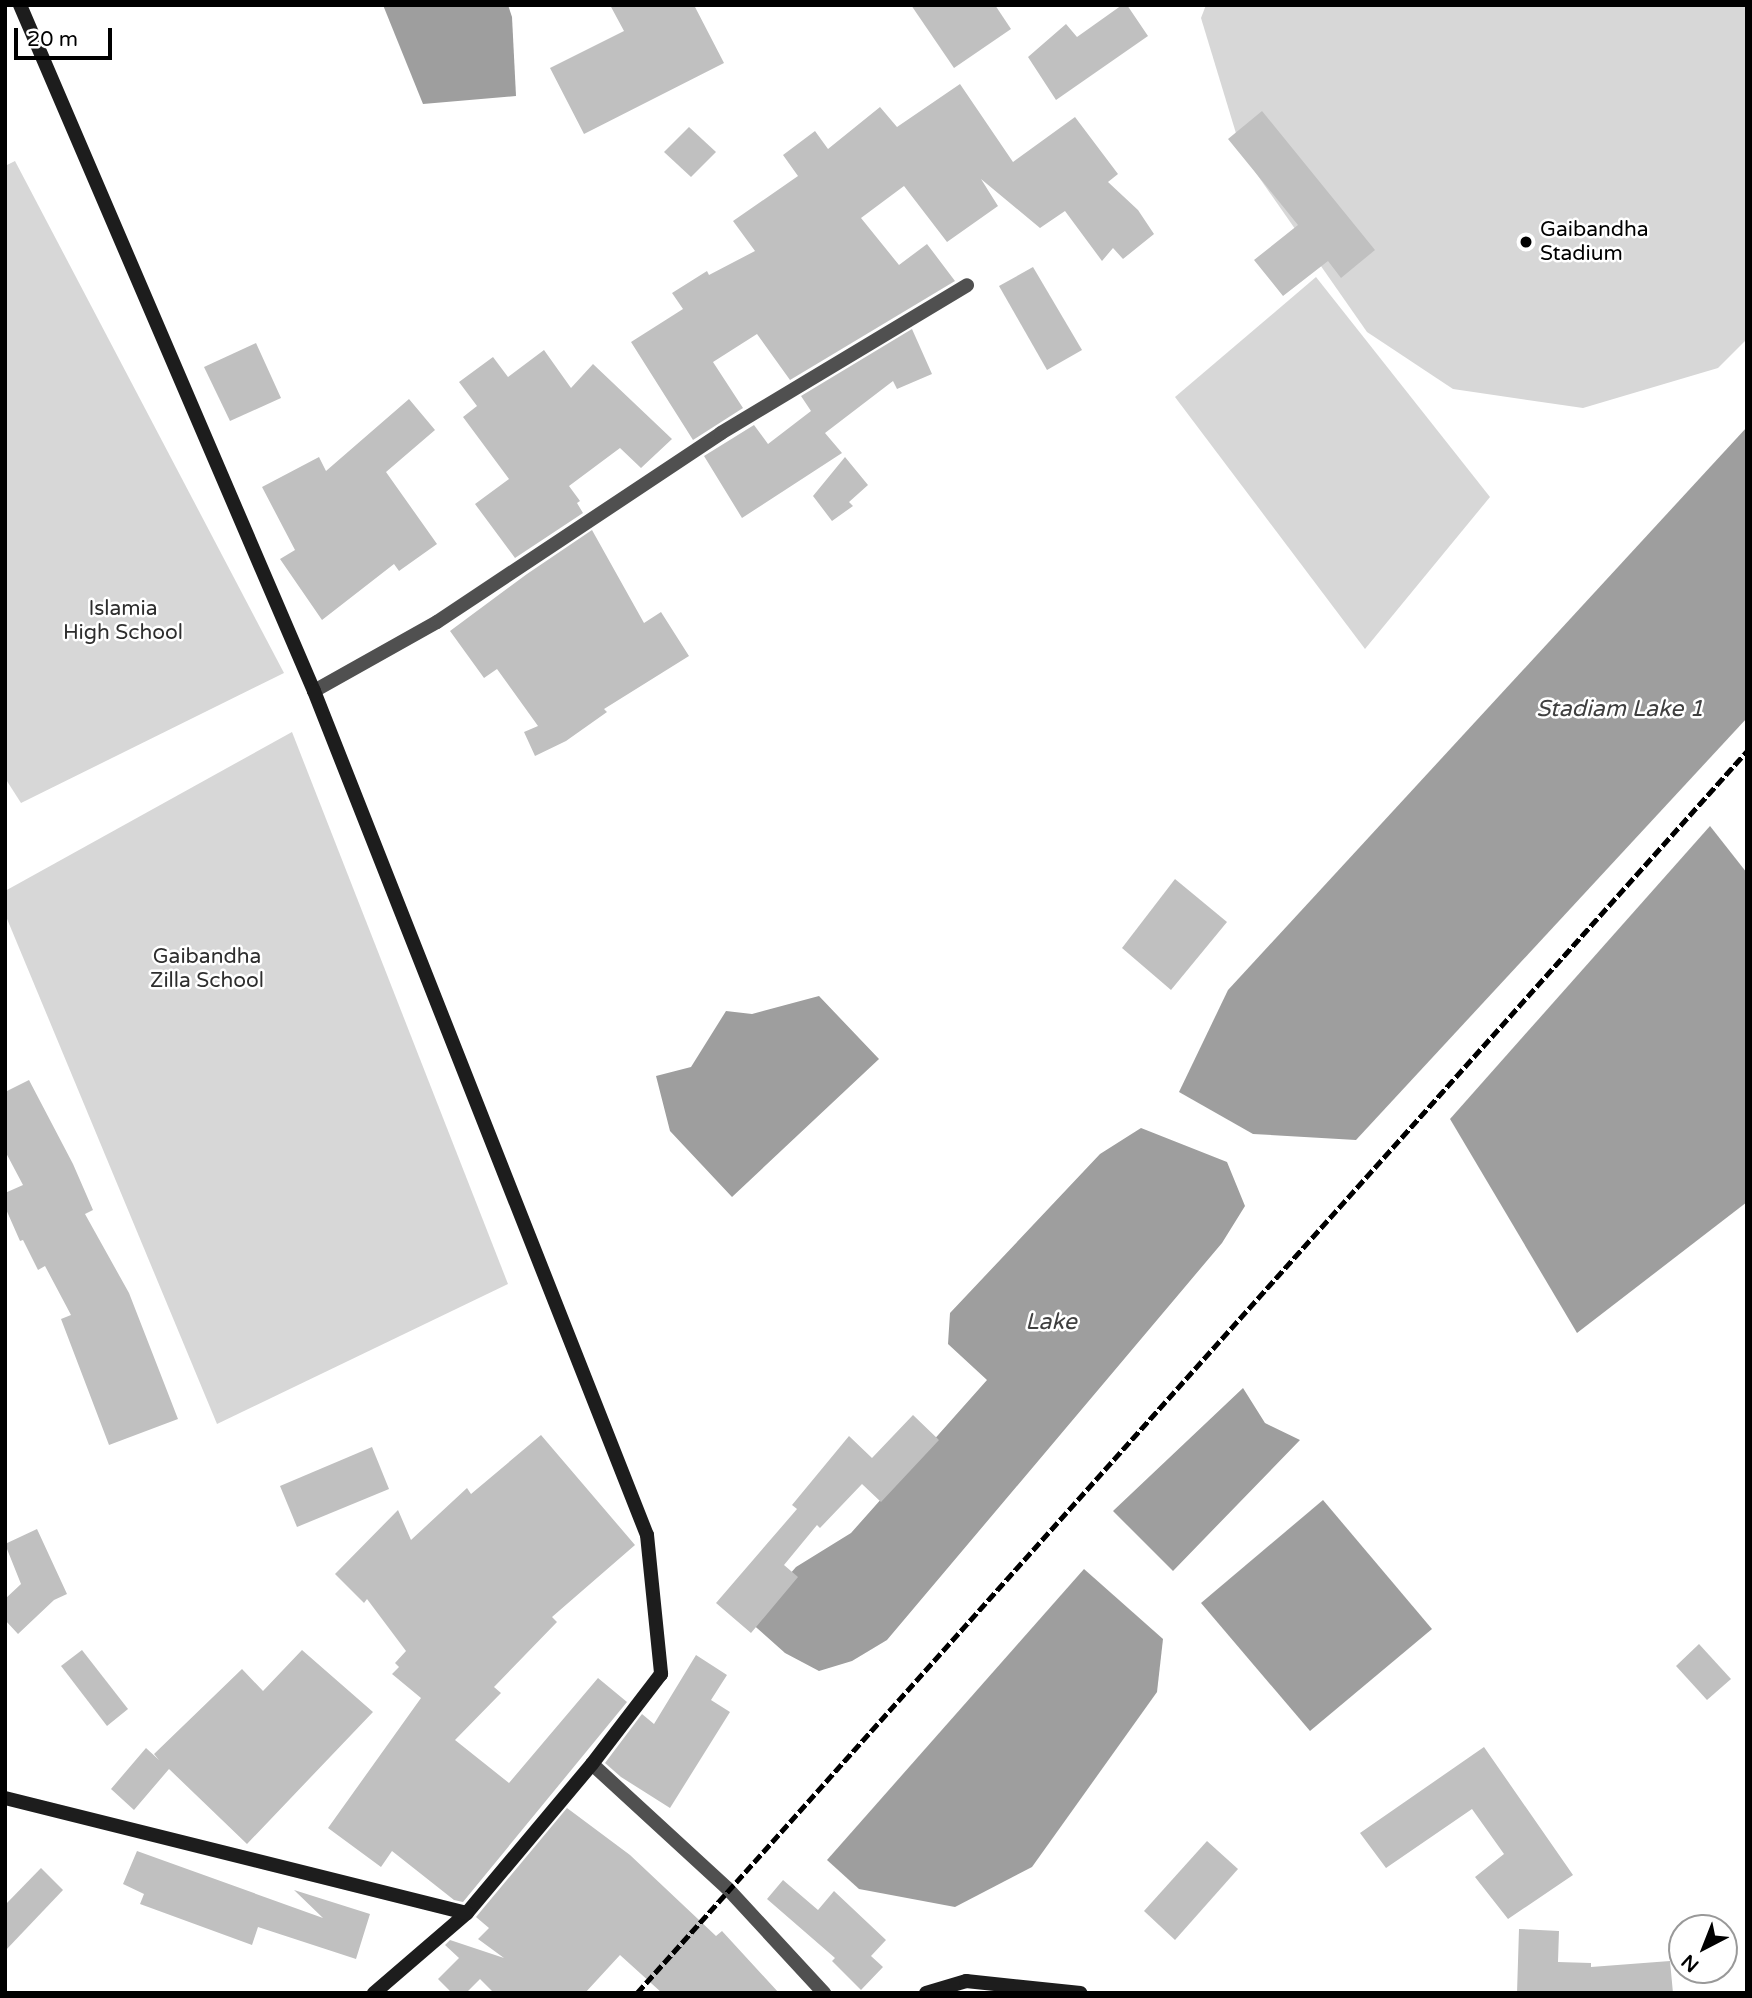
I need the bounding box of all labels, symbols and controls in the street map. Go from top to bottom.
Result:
scale bar [18,14,116,58]
text: 20 m [27,27,78,52]
place label: Gaibandha Stadium [1540,217,1649,267]
marker: Gaibandha Stadium [1518,234,1534,250]
park label: Islamia High School [63,596,183,646]
water label: Stadiam Lake 1 [1536,695,1704,723]
park label: Gaibandha Zilla School [150,944,264,994]
water label: Lake [1025,1308,1077,1336]
north arrow [1668,1914,1738,1984]
text: N [1677,1950,1703,1976]

